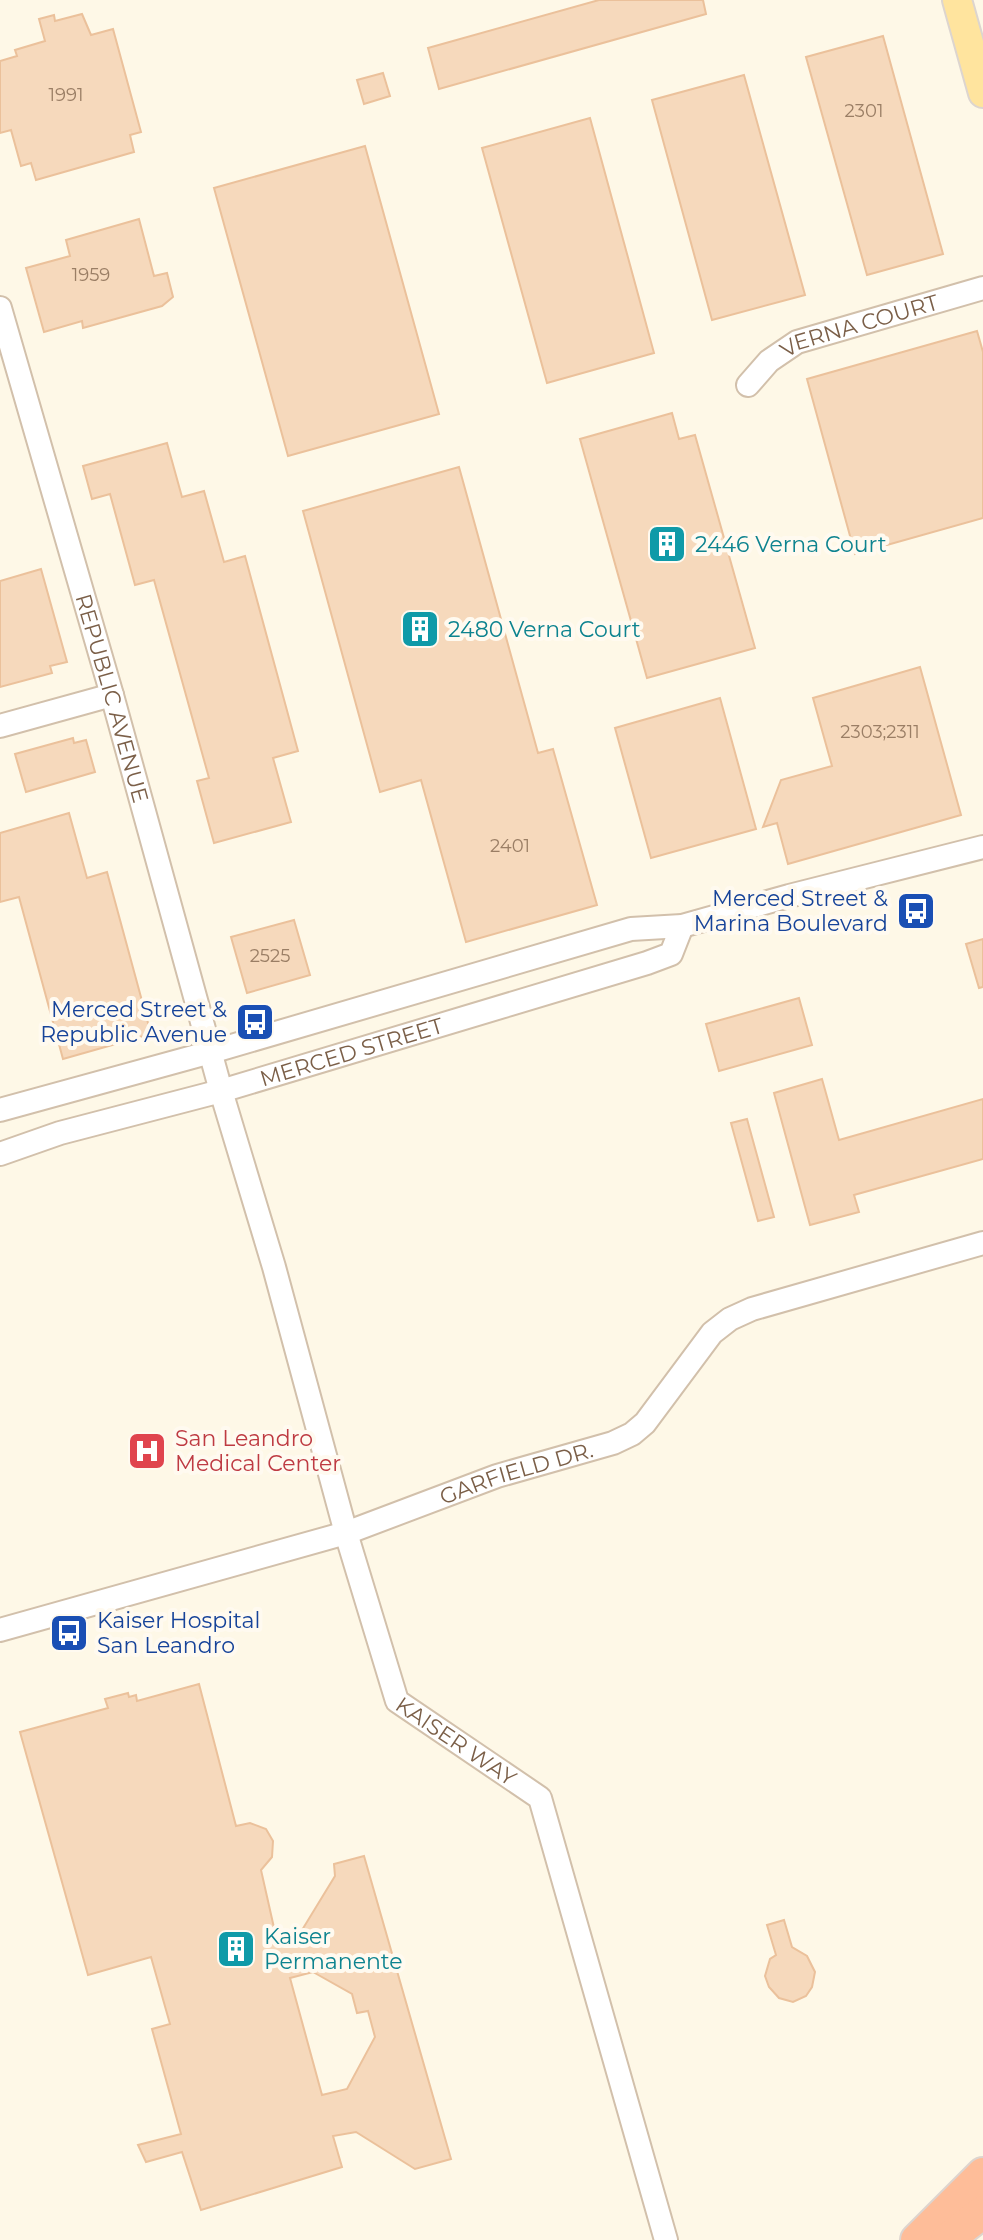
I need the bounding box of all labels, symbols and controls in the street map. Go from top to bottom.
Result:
house number: 1991 [49,84,83,106]
house number: 2301 [845,100,883,122]
house number: 1959 [72,264,110,286]
street label: VERNA COURT [775,288,942,363]
building icon: 2446 Verna Court [646,523,688,565]
place label: 2446 Verna Court [695,531,887,558]
street label: REPUBLIC AVENUE [70,590,155,806]
building icon: 2480 Verna Court [399,608,441,650]
place label: 2480 Verna Court [448,616,641,643]
house number: 2303;2311 [840,721,920,743]
house number: 2401 [490,835,530,857]
place label: Merced Street & Marina Boulevard [694,885,888,937]
bus stop icon: Merced Street & Marina Boulevard [895,890,937,932]
house number: 2525 [250,945,290,967]
place label: Merced Street & Republic Avenue [40,996,227,1048]
bus stop icon: Merced Street & Republic Avenue [234,1001,276,1043]
street label: MERCED STREET [256,1012,446,1092]
place label: San Leandro Medical Center [175,1425,341,1477]
hospital icon: San Leandro Medical Center [126,1430,168,1472]
street label: GARFIELD DR. [436,1436,596,1510]
place label: Kaiser Hospital San Leandro [97,1607,260,1659]
bus stop icon: Kaiser Hospital San Leandro [48,1612,90,1654]
street label: KAISER WAY [391,1691,522,1792]
place label: Kaiser Permanente [264,1923,403,1975]
building icon: Kaiser Permanente [215,1928,257,1970]

